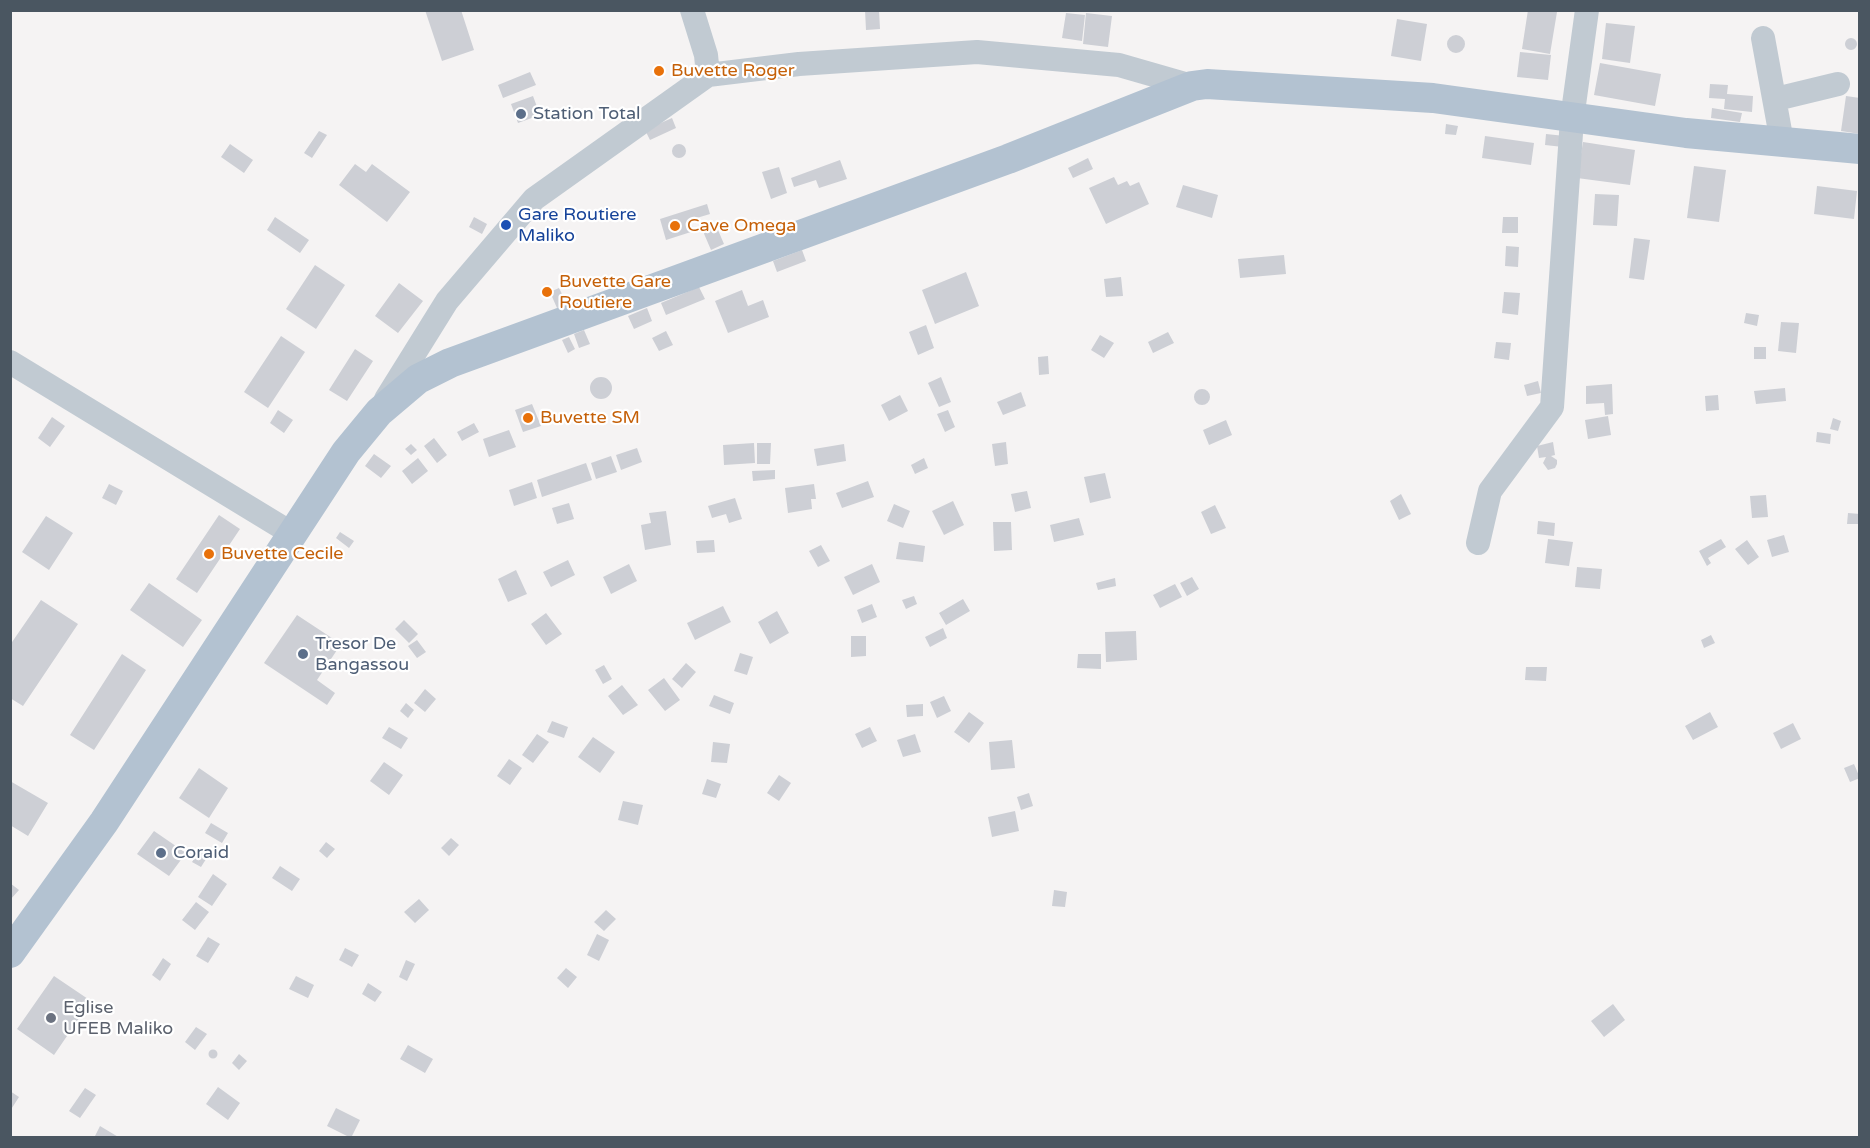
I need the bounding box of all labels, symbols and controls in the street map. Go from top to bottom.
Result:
place label: Buvette Roger [671,60,795,82]
marker: Buvette Roger [652,64,666,78]
place label: Station Total [533,103,641,125]
marker: Station Total [514,107,528,121]
place label: Gare Routiere Maliko [518,204,636,246]
place label: Cave Omega [687,215,796,237]
marker: Gare Routiere Maliko [499,218,513,232]
marker: Cave Omega [668,219,682,233]
place label: Buvette Gare Routiere [559,271,671,314]
marker: Buvette Gare Routiere [540,285,554,299]
place label: Buvette SM [540,407,640,429]
marker: Buvette SM [521,411,535,425]
place label: Buvette Cecile [221,543,344,565]
marker: Buvette Cecile [202,547,216,561]
place label: Tresor De Bangassou [315,633,409,676]
marker: Tresor De Bangassou [296,647,310,661]
place label: Coraid [173,842,229,864]
marker: Coraid [154,846,168,860]
place label: Eglise UFEB Maliko [63,997,173,1040]
marker: Eglise UFEB Maliko [44,1011,58,1025]

